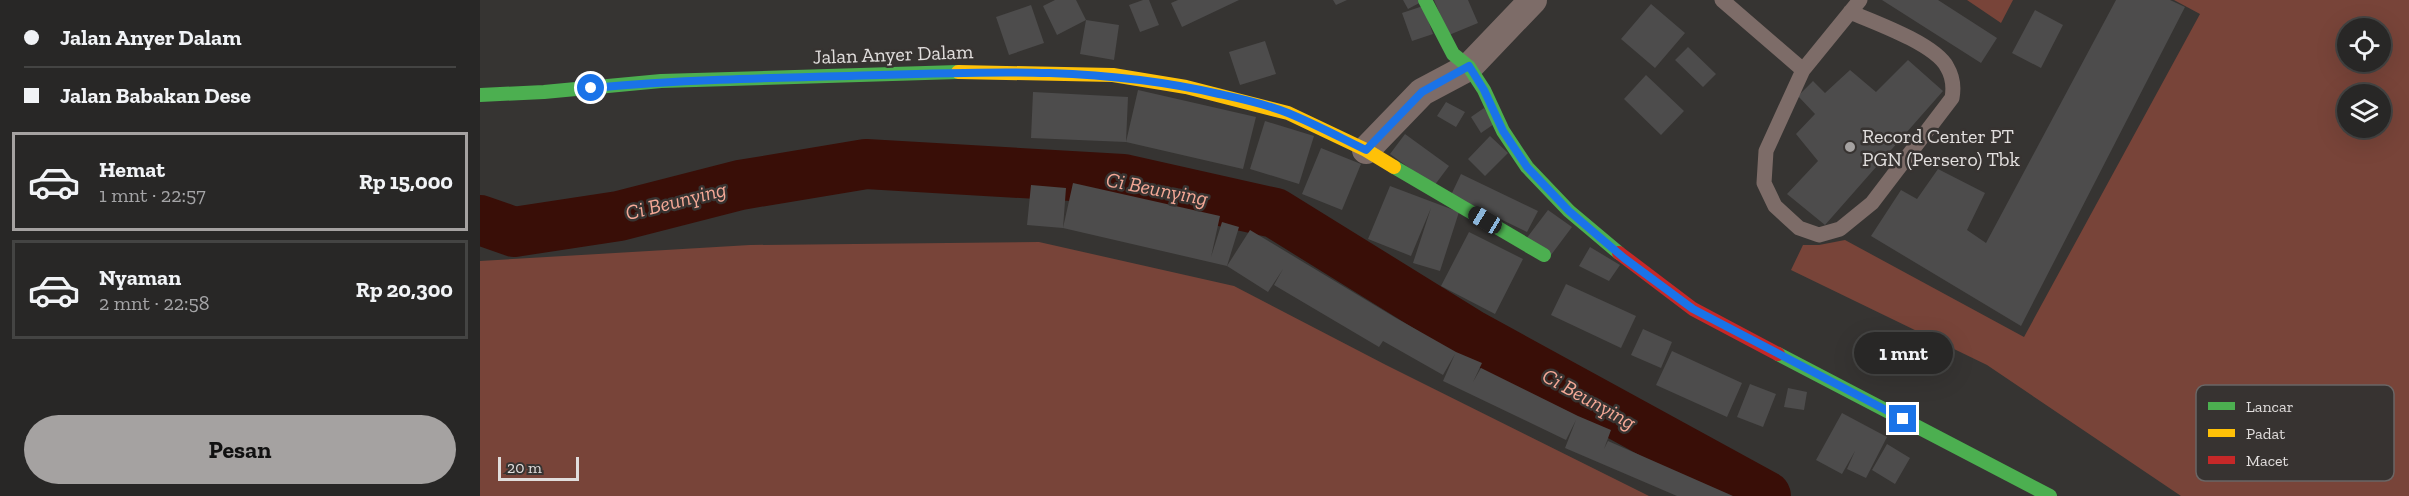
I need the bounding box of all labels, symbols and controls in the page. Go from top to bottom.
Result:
map controls [2337,18,2391,138]
button: locate [2337,18,2391,72]
text: Jalan Anyer Dalam [60,24,241,51]
street label: Jalan Anyer Dalam [812,39,974,69]
route start [577,74,604,101]
text: Jalan Babakan Dese [60,82,251,109]
button: layers [2337,84,2391,138]
place label: Record Center PT PGN (Persero) Tbk [1862,124,2021,171]
marker: Record Center PT PGN (Persero) Tbk [1843,140,1857,154]
icon: car [27,155,81,209]
text: Hemat [99,156,165,183]
water label: Ci Beunying [1104,166,1210,211]
text: Rp 15,000 [359,168,453,195]
water label: Ci Beunying [623,176,729,225]
text: 1 mnt · 22:57 [99,183,206,207]
car [1465,203,1505,237]
icon: car [27,263,81,317]
text: Nyaman [99,264,181,291]
text: Rp 20,300 [356,276,453,303]
text: 2 mnt · 22:58 [99,291,210,315]
callout: 1 mnt [1854,332,1952,374]
text: 1 mnt [1879,341,1928,365]
water label: Ci Beunying [1538,363,1641,435]
legend [2196,385,2394,481]
text: Lancar [2246,397,2294,416]
route end [1889,405,1916,432]
button: Pesan [24,415,456,484]
text: Padat [2246,424,2285,443]
text: Macet [2246,451,2289,470]
scale bar [498,454,579,482]
text: 20 m [507,458,542,477]

